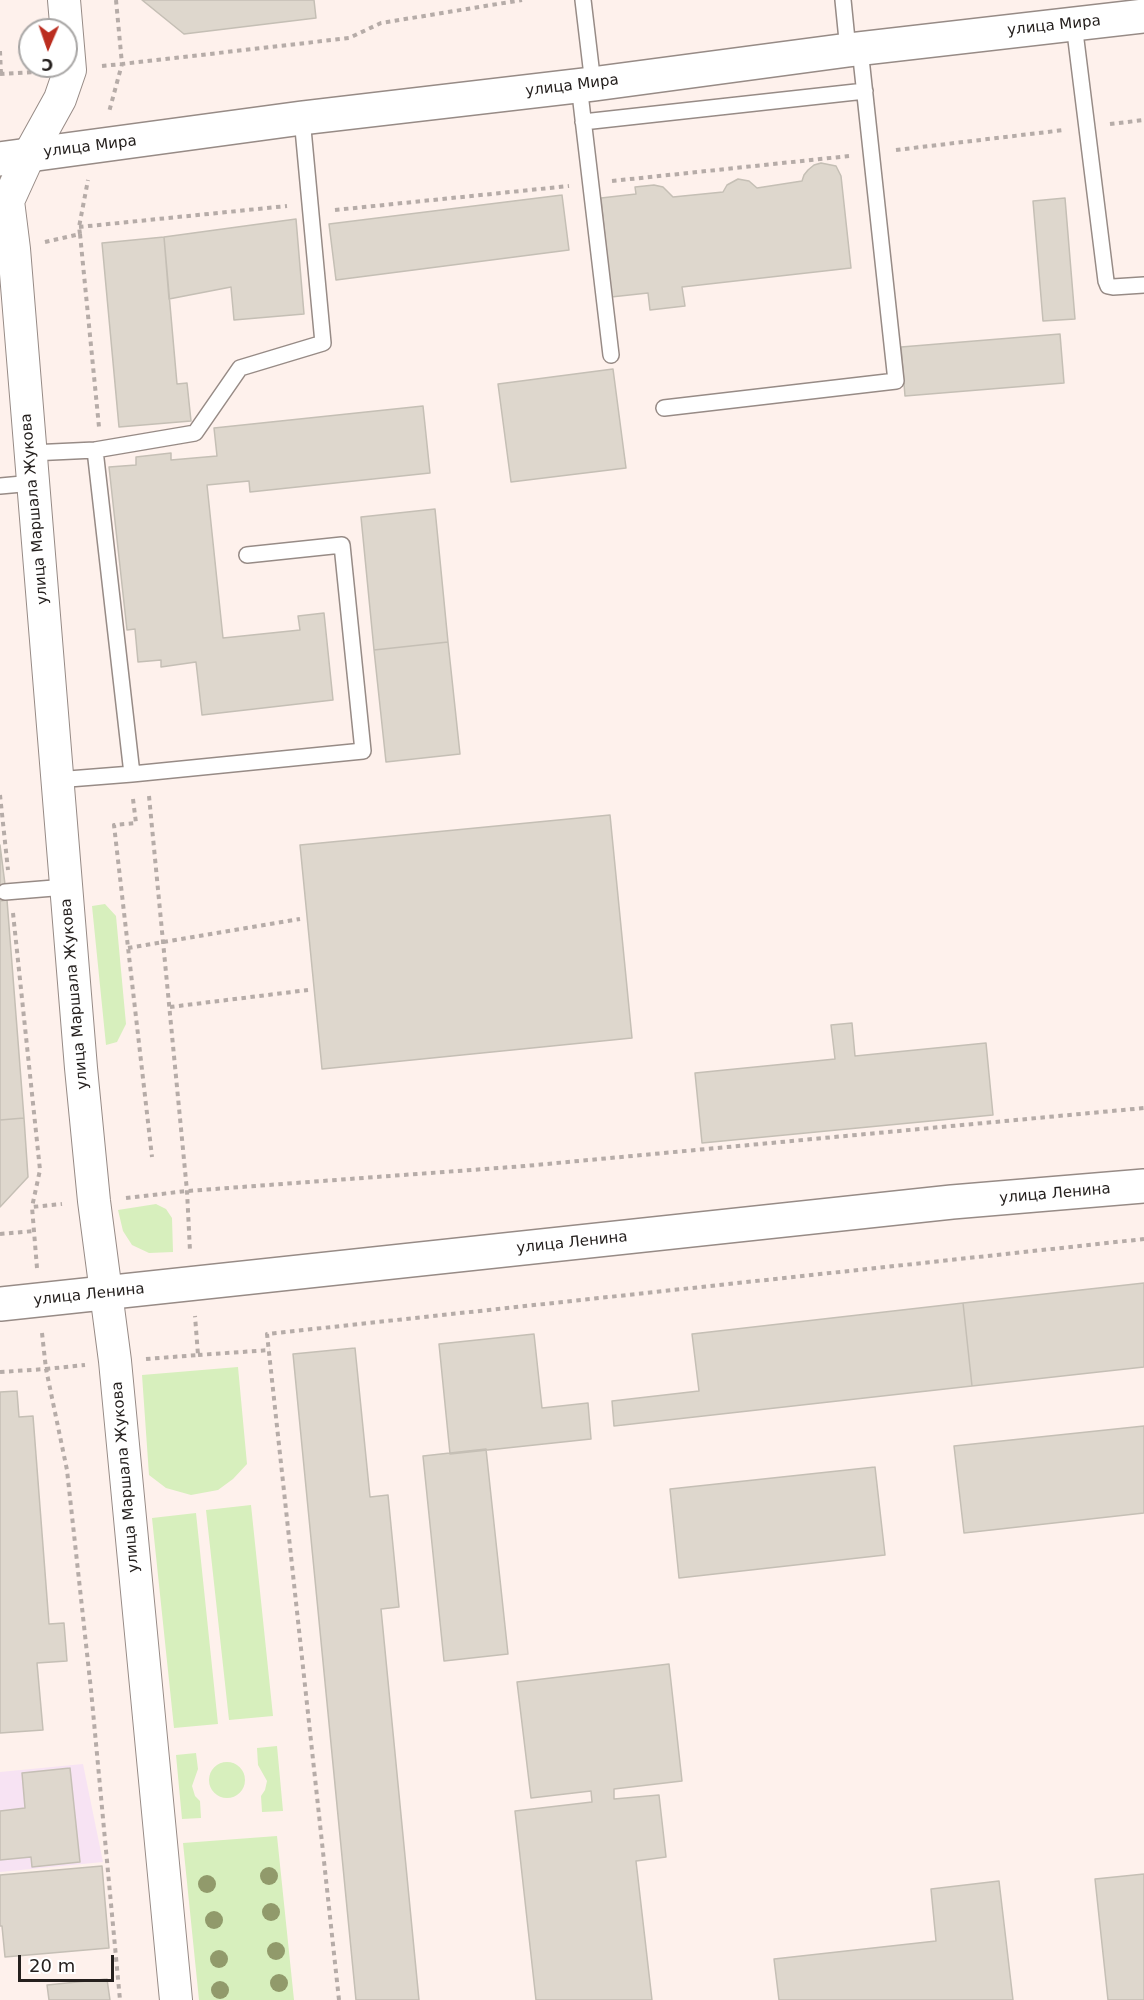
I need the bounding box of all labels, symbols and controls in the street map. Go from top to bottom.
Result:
street label: улица Мира [1006,12,1102,40]
north arrow [18,18,78,78]
text: С [41,55,54,74]
street label: улица Мира [524,71,620,101]
street label: улица Мира [42,132,138,162]
street label: улица Маршала Жукова [18,413,52,605]
street label: улица Маршала Жукова [58,898,92,1090]
street label: улица Ленина [999,1180,1111,1208]
street label: улица Ленина [516,1228,628,1258]
street label: улица Ленина [33,1280,145,1310]
street label: улица Маршала Жукова [109,1381,143,1573]
scale bar [21,1943,117,1981]
text: 20 m [29,1955,75,1976]

